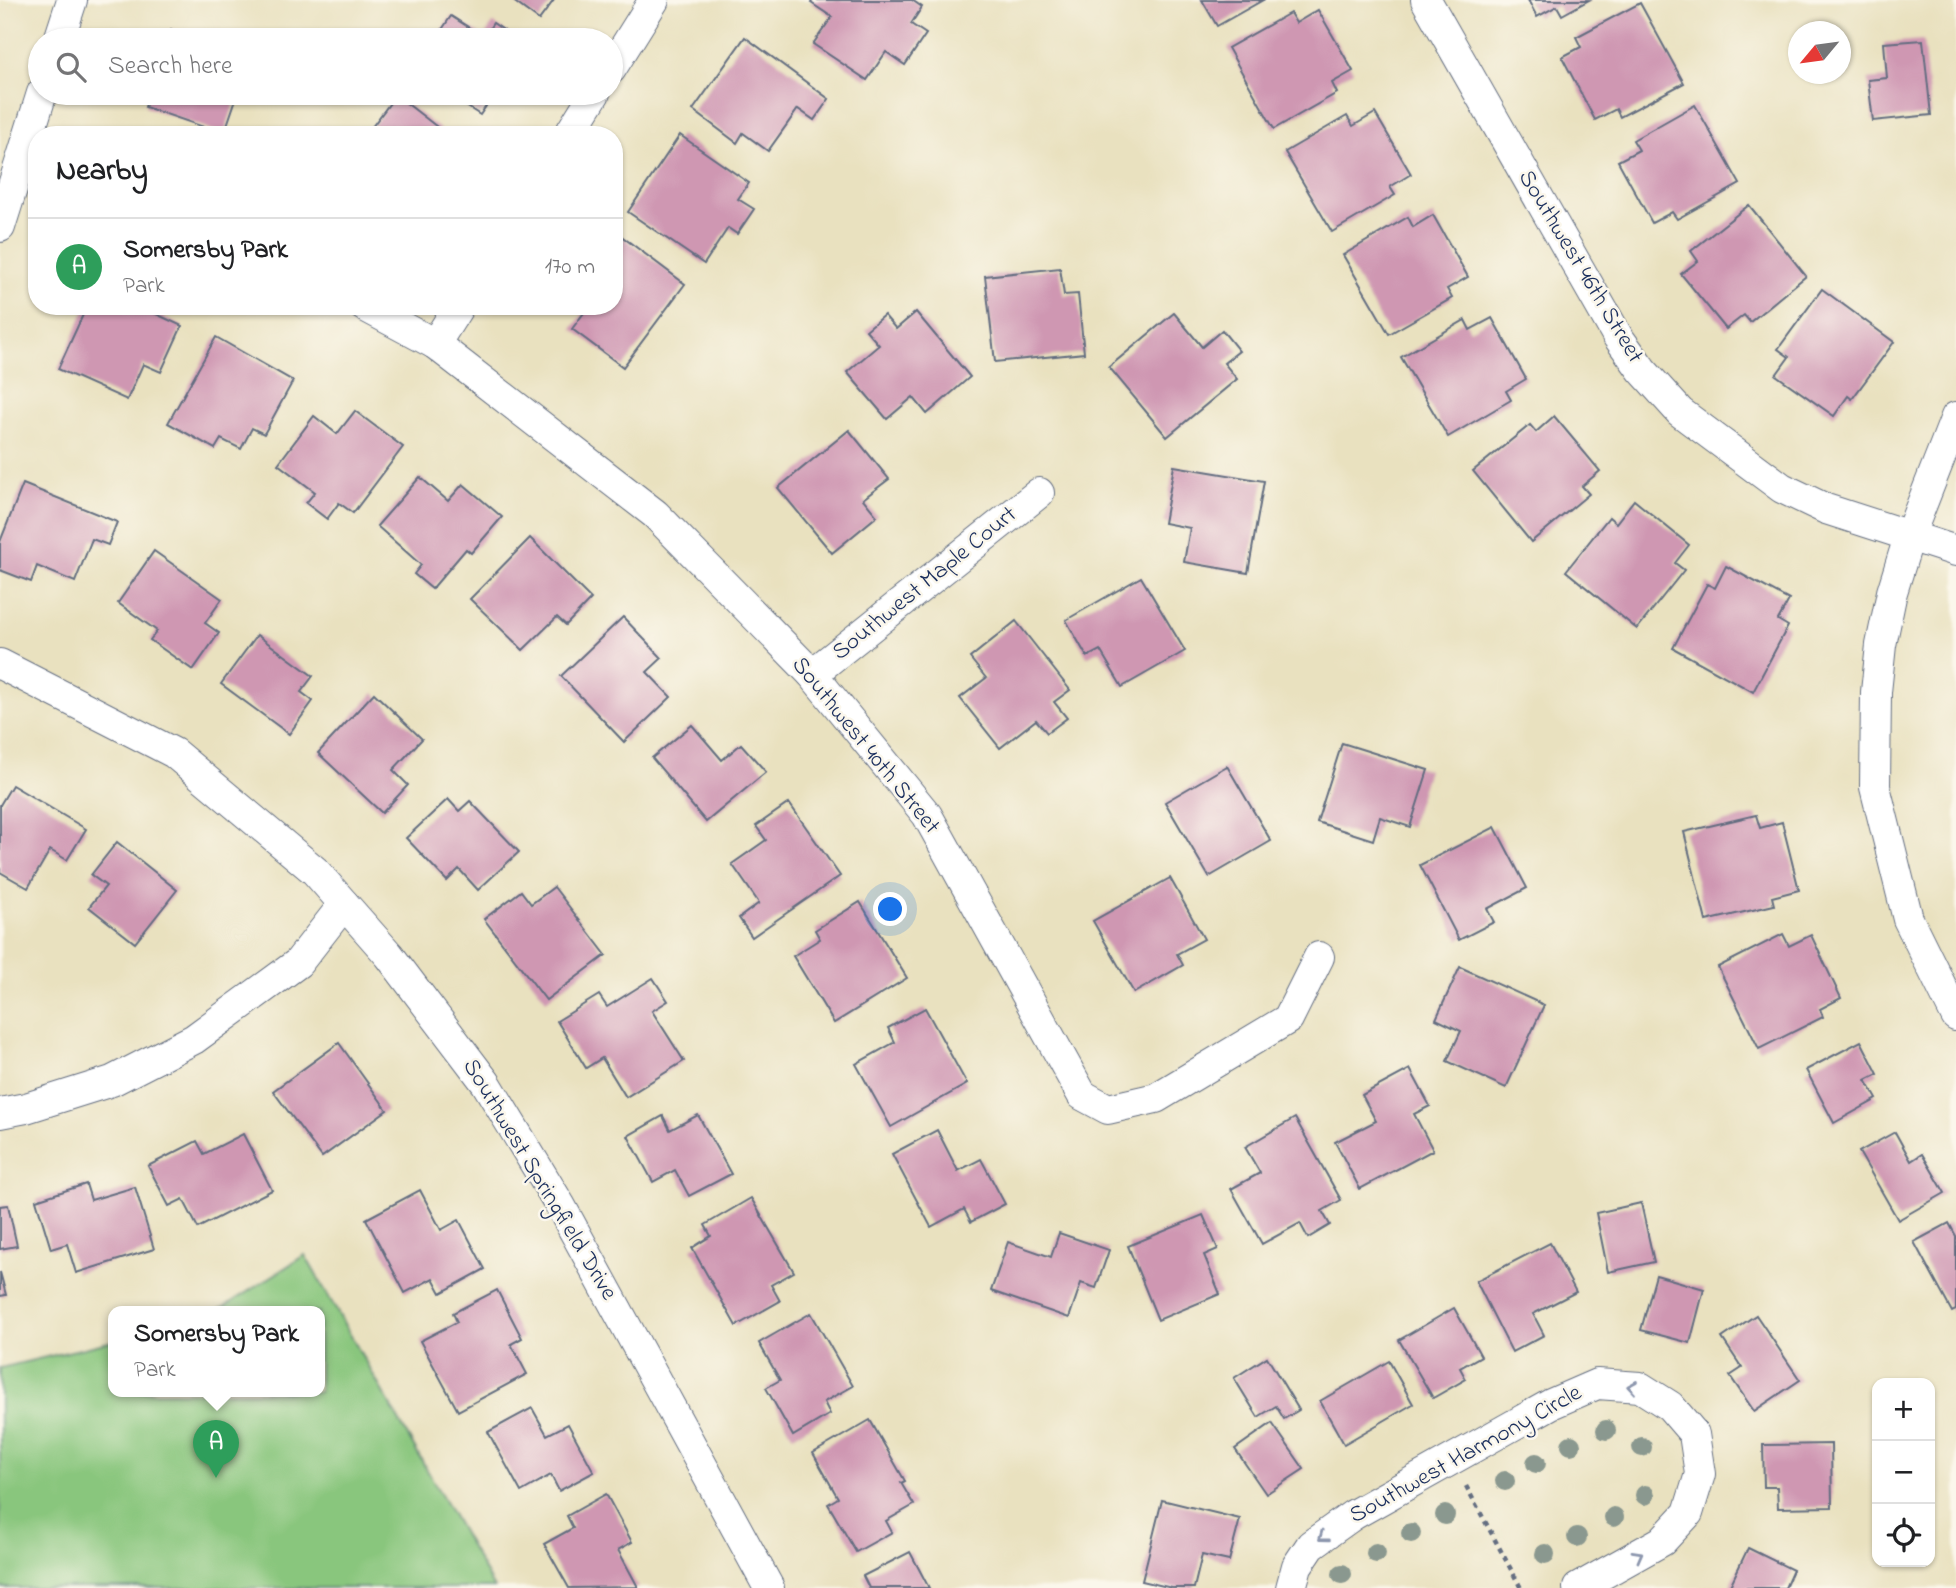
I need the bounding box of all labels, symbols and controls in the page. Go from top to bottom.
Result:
north arrow [1788,21,1851,84]
search box [28,28,623,105]
icon: search [52,48,90,86]
text: Search here [108,48,233,86]
text: Nearby [56,150,148,194]
street label: Southwest 46th Street [1508,164,1652,370]
text: Somersby Park [123,232,288,270]
text: A [72,251,86,284]
text: 170 m [545,251,595,284]
text: Park [123,270,165,303]
street label: Southwest Maple Court [825,498,1025,670]
street label: Southwest 40th Street [782,650,948,842]
your location [873,892,907,926]
street label: Southwest Springfield Drive [453,1052,625,1308]
popup [108,1306,325,1397]
text: Somersby Park [134,1316,299,1354]
text: Park [134,1354,176,1387]
street label: Southwest Harmony Circle [1343,1376,1589,1534]
map controls [1872,1378,1935,1567]
button: + [1872,1378,1935,1441]
one-way arrow [1626,1380,1638,1395]
pin: A [193,1420,239,1478]
button: − [1872,1441,1935,1504]
button: locate [1872,1504,1935,1567]
one-way arrow [1318,1529,1331,1541]
one-way arrow [1630,1550,1643,1563]

